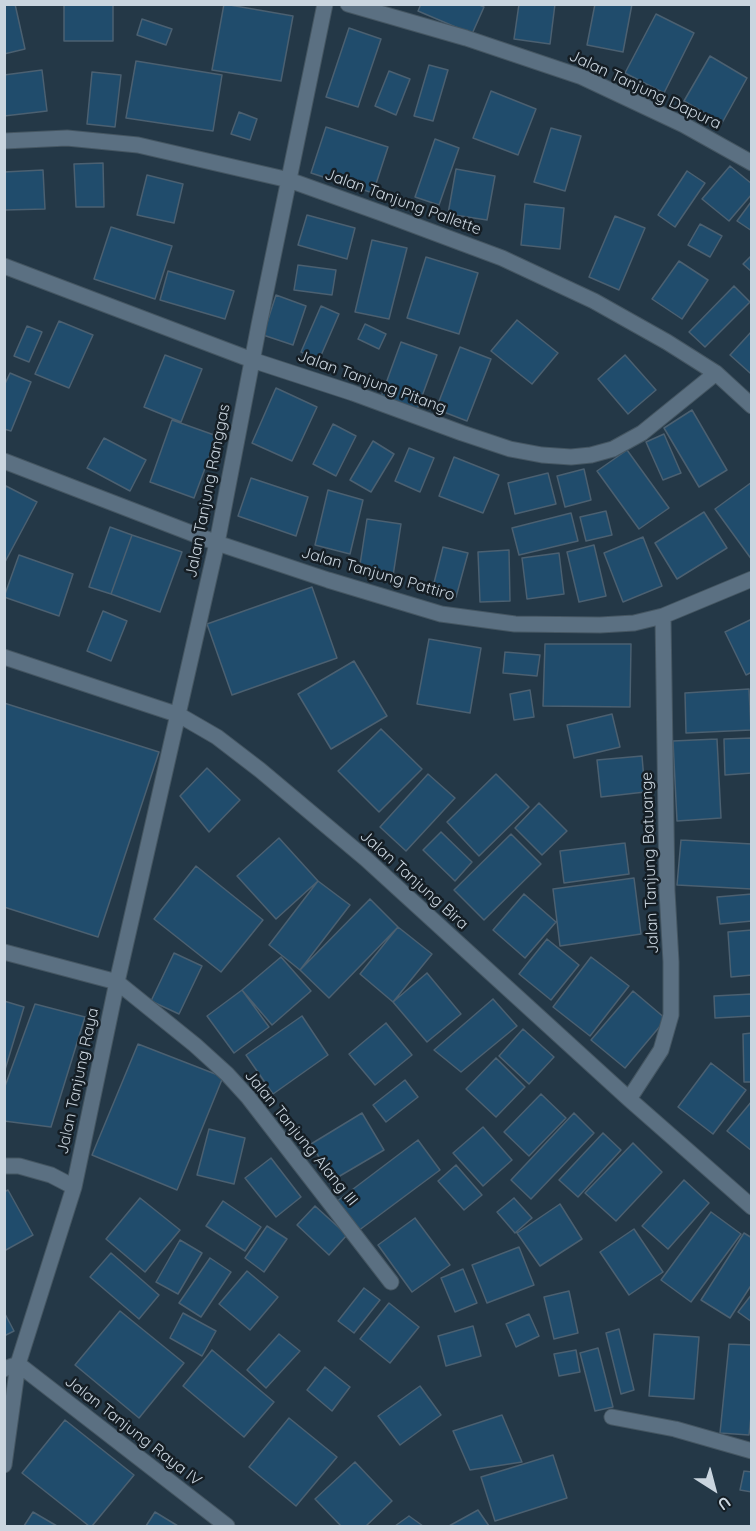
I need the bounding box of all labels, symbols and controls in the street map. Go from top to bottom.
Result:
street label: Jalan Tanjung Dapura [566,46,724,134]
street label: Jalan Tanjung Pallette [322,165,484,239]
street label: Jalan Tanjung Pitang [295,346,449,418]
street label: Jalan Tanjung Ranggas [182,402,234,580]
street label: Jalan Tanjung Pattiro [299,543,457,605]
street label: Jalan Tanjung Batuange [637,772,663,954]
street label: Jalan Tanjung Bira [356,826,472,934]
street label: Jalan Tanjung Raya [53,1006,103,1156]
street label: Jalan Tanjung Alang III [240,1066,362,1210]
street label: Jalan Tanjung Raya IV [61,1372,205,1490]
north arrow [684,1459,744,1519]
text: U [714,1492,735,1515]

